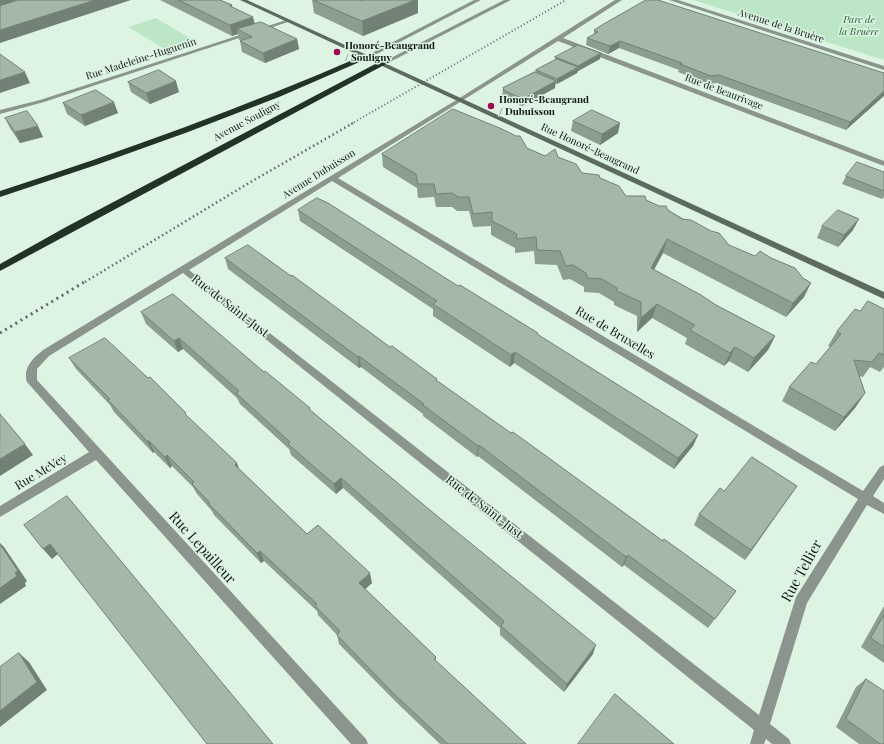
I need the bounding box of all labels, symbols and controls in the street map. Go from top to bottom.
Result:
street label: Avenue de la Bruère [736,6,826,46]
park label: Parc de la Bruère [839,14,879,38]
street label: Rue Madeleine-Huguenin [84,35,198,83]
place label: Honoré-Beaugrand / Souligny [345,40,435,64]
marker: Honoré-Beaugrand / Souligny [332,47,342,57]
street label: Rue de Beaurivage [683,72,765,112]
place label: Honoré-Beaugrand / Dubuisson [499,94,589,118]
street label: Avenue Souligny [211,98,283,144]
marker: Honoré-Beaugrand / Dubuisson [486,101,496,111]
street label: Rue Honoré-Beaugrand [539,121,641,177]
street label: Avenue Dubuisson [281,147,357,201]
street label: Rue de Saint-Just [189,272,271,340]
street label: Rue de Bruxelles [573,304,657,362]
street label: Rue McVey [12,451,70,493]
street label: Rue de Saint-Just [443,473,525,541]
street label: Rue Lepailleur [165,508,239,588]
street label: Rue Tellier [778,537,826,605]

